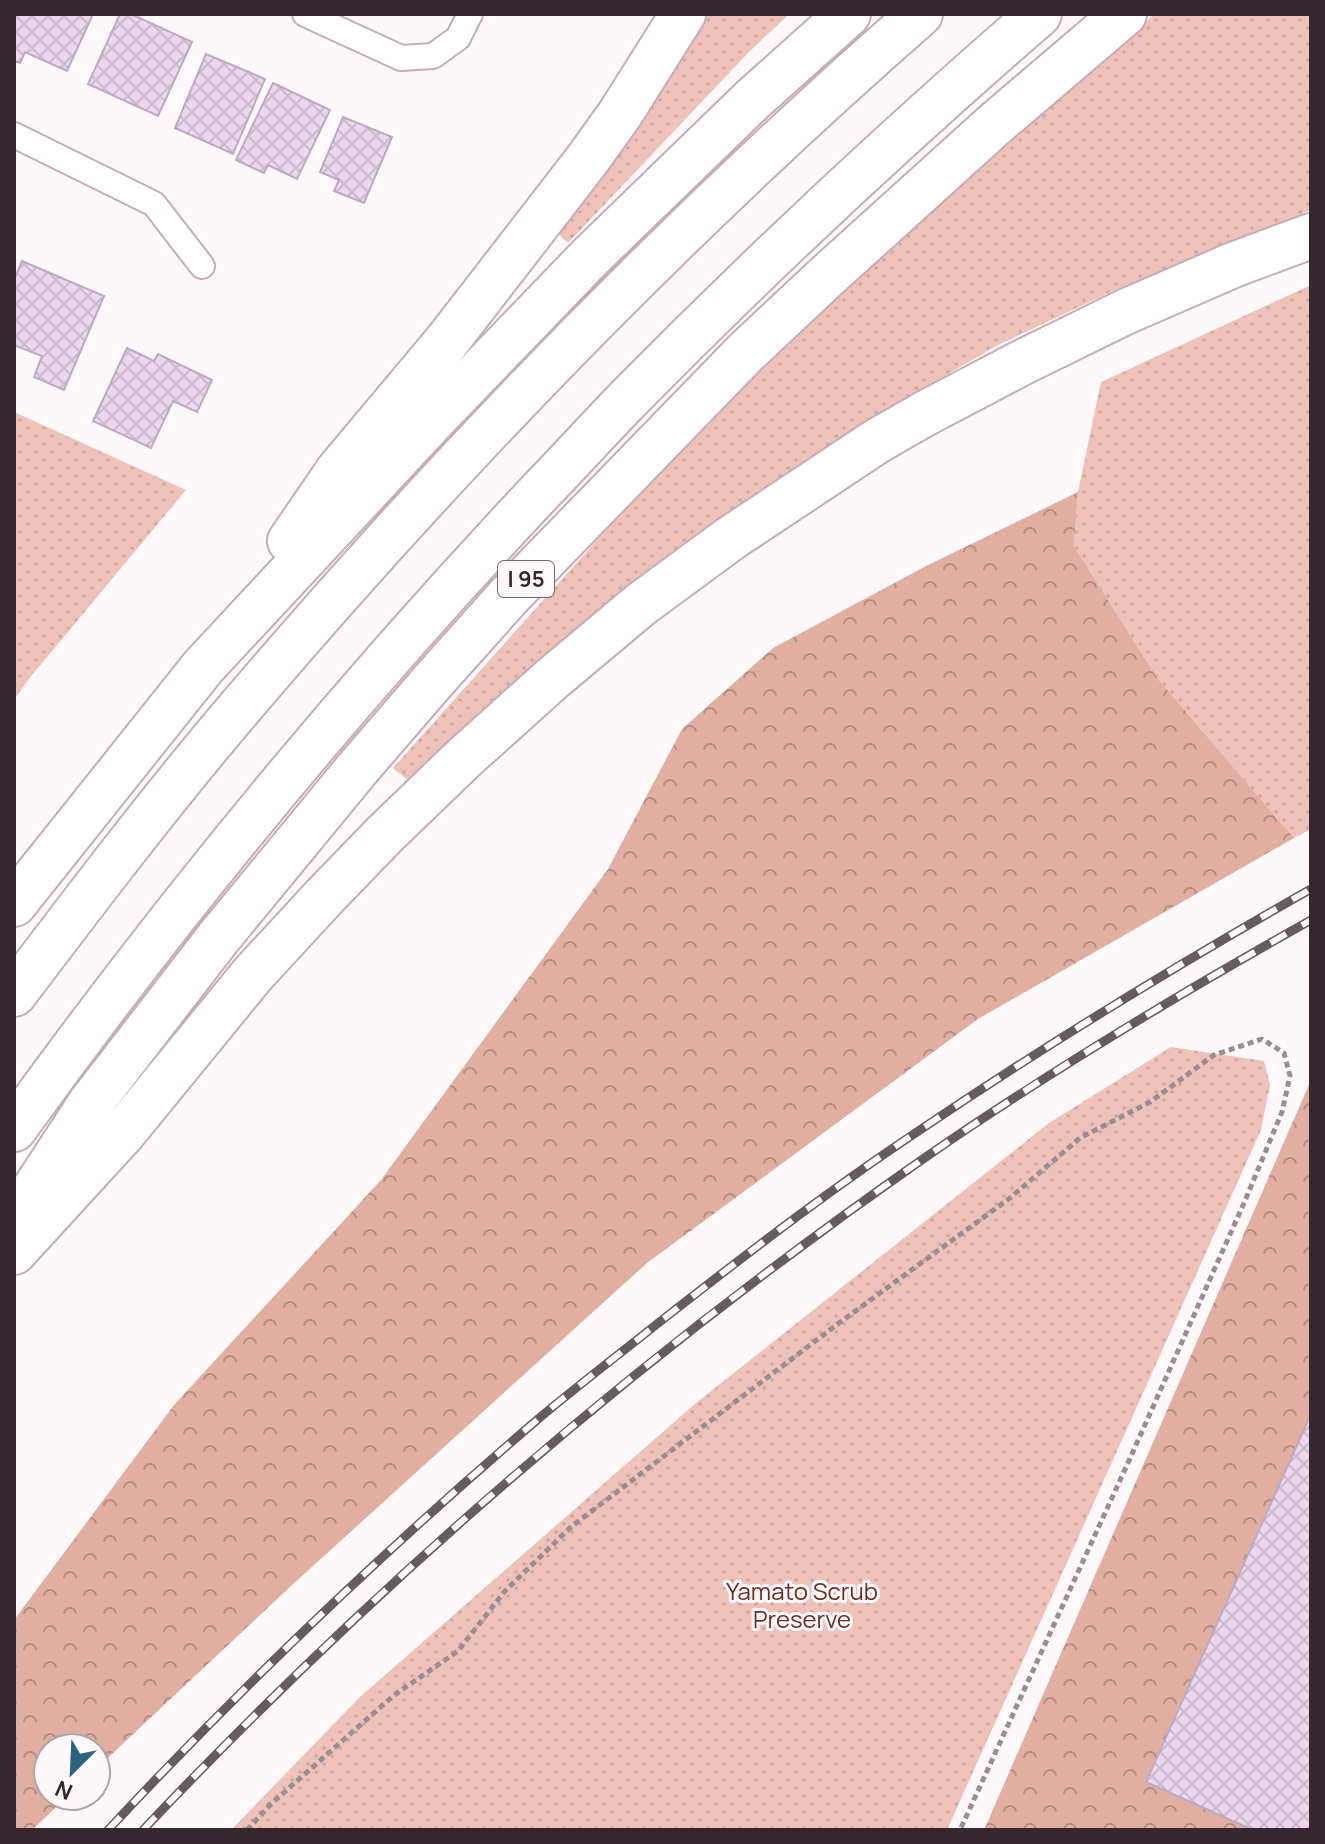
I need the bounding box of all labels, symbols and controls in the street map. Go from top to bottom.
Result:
road number: I 95 [498,561,554,597]
park label: Yamato Scrub Preserve [726,1574,878,1635]
north arrow [32,1732,112,1812]
text: N [51,1773,77,1807]

